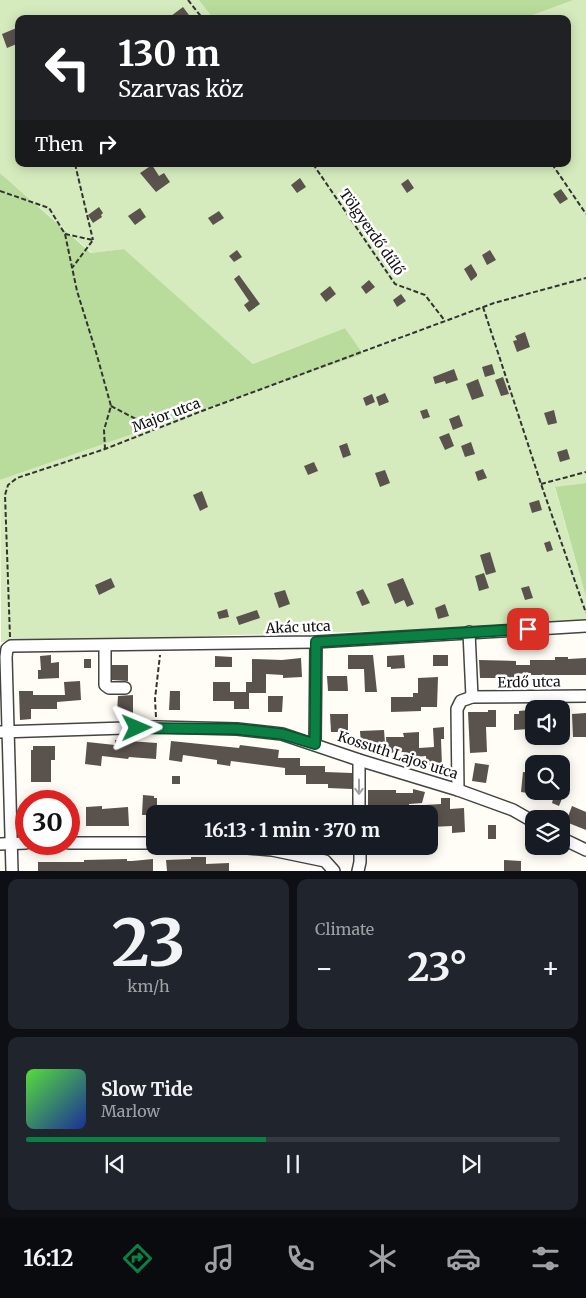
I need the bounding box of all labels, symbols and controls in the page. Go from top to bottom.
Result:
text: 130 m [118,32,220,76]
icon: left [35,35,100,100]
text: Szarvas köz [118,75,244,103]
icon: right [93,130,121,158]
text: Then [35,132,83,156]
street label: Tölgyerdő dűlő [336,185,408,279]
street label: Major utca [129,394,203,436]
pin [507,608,549,650]
icon: arrive [514,615,542,643]
street label: Akác utca [264,617,331,637]
street label: Erdő utca [497,672,561,692]
map controls [525,700,570,855]
button: sound [525,700,570,745]
position arrow [110,701,162,753]
street label: Kossuth Lajos utca [336,727,461,783]
button: search [525,755,570,800]
one-way arrow [354,778,364,795]
speed limit sign: 30 [15,790,80,855]
button: layers [525,810,570,855]
text: 16:13 · 1 min · 370 m [204,818,380,842]
text: 23 [112,902,185,984]
text: Climate [315,919,374,939]
text: 23° [407,944,468,991]
text: − [315,950,334,986]
text: + [541,950,560,986]
text: km/h [127,976,170,996]
text: Slow Tide [101,1077,193,1101]
text: Marlow [101,1101,160,1121]
icon: previous [101,1150,129,1178]
icon: pause [279,1150,307,1178]
icon: next [457,1150,485,1178]
icon: directions [120,1241,155,1276]
icon: music [202,1241,237,1276]
icon: phone [283,1241,318,1276]
icon: climate [365,1241,400,1276]
icon: car [446,1241,481,1276]
icon: filters [528,1241,563,1276]
text: 16:12 [23,1244,74,1272]

